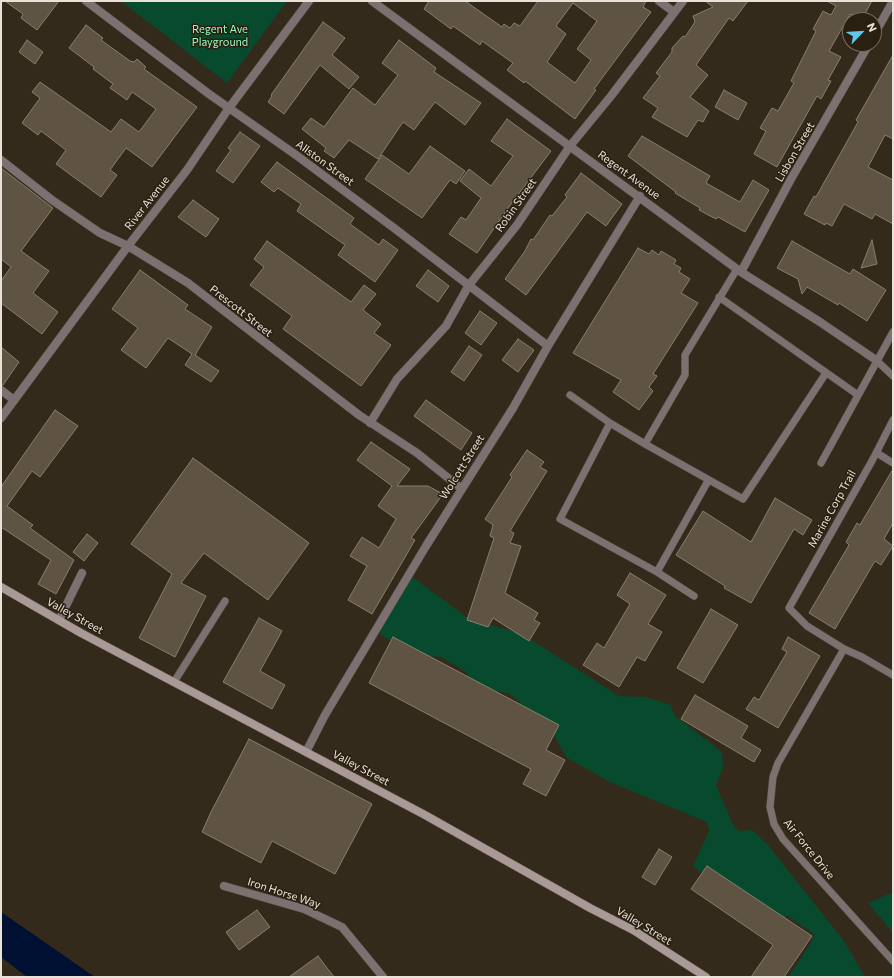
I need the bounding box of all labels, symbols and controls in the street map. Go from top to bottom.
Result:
north arrow [842,12,882,52]
text: N [865,21,880,34]
park label: Regent Ave Playground [192,22,248,48]
street label: Lisbon Street [773,120,817,184]
street label: Allston Street [293,137,357,189]
street label: Regent Avenue [595,148,663,202]
street label: River Avenue [122,173,172,233]
street label: Robin Street [493,176,539,234]
street label: Prescott Street [207,282,275,340]
street label: Wolcott Street [437,432,487,502]
street label: Marine Corp Trail [805,468,859,550]
street label: Valley Street [44,595,106,637]
street label: Valley Street [330,747,392,789]
street label: Air Force Drive [781,816,837,882]
street label: Iron Horse Way [246,875,322,911]
street label: Valley Street [614,904,674,948]

